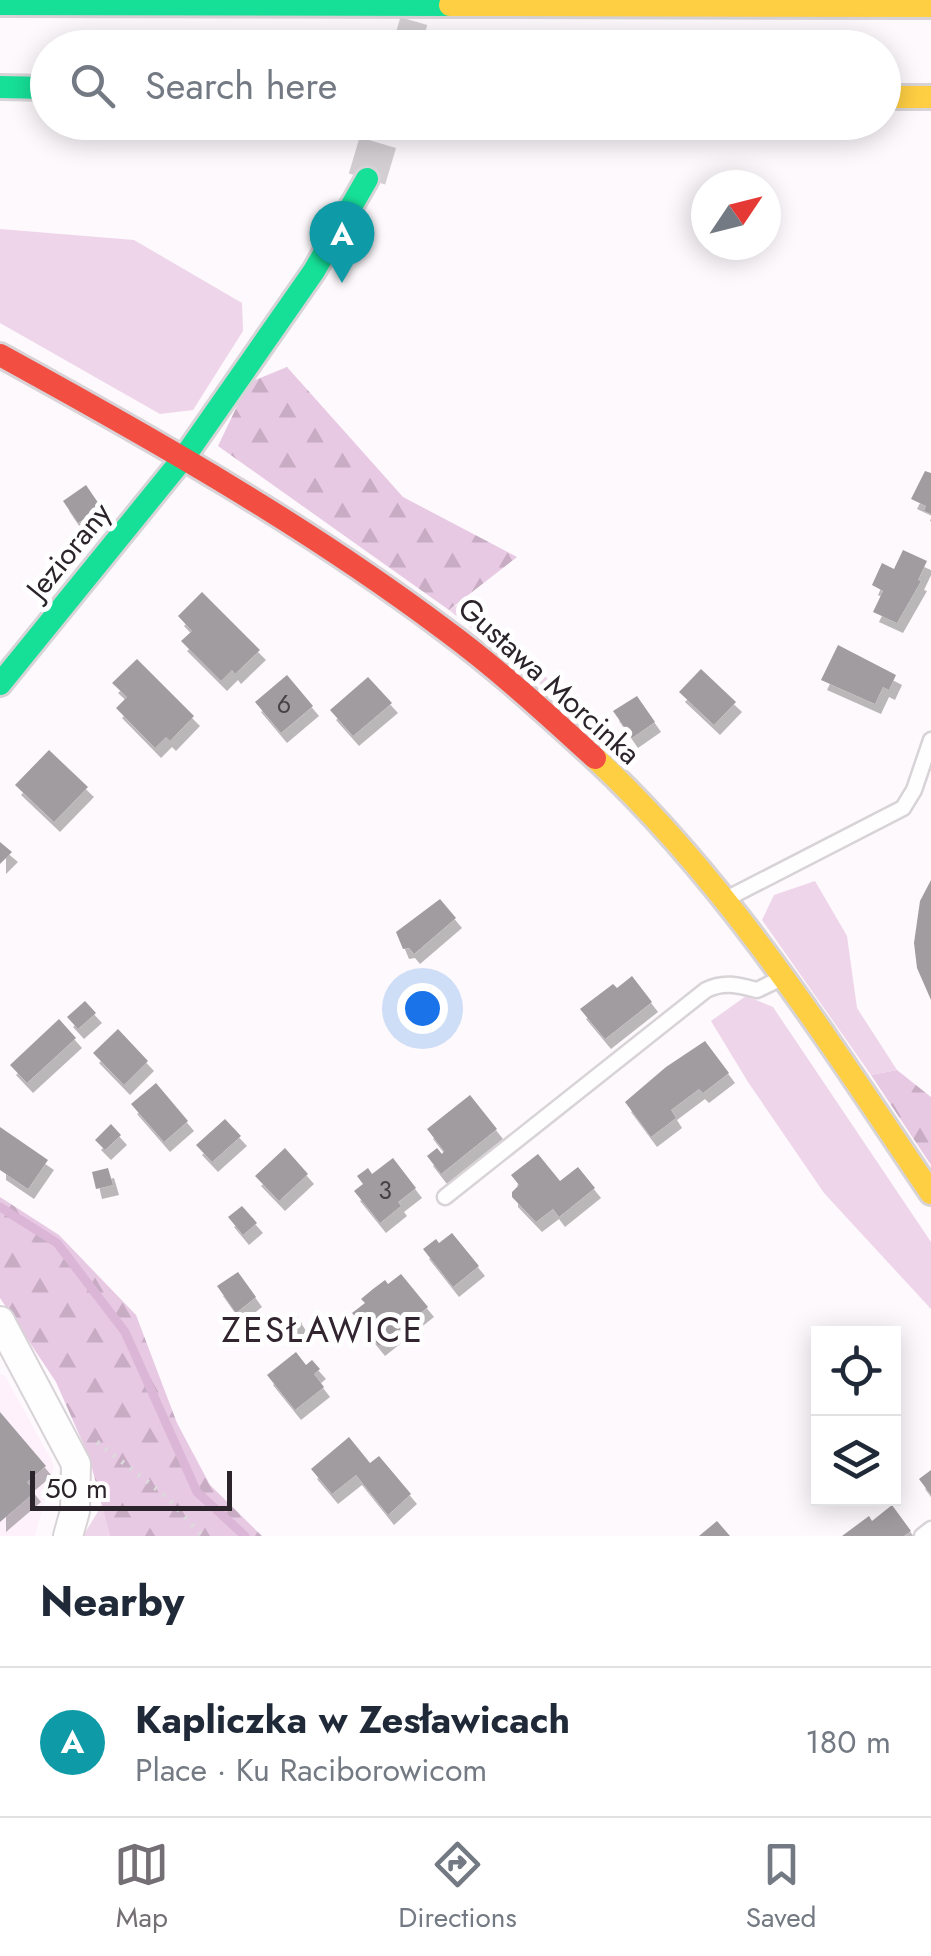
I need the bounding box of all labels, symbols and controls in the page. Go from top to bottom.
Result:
search box [30,30,901,140]
icon: search [65,58,120,113]
text: Search here [145,58,337,113]
north arrow [691,170,781,260]
pin: A [310,200,374,283]
street label: Jeziorany [14,492,122,612]
street label: Gustawa Morcinka [449,587,650,774]
house number: 6 [277,686,291,722]
your location [397,983,448,1034]
house number: 3 [378,1172,392,1208]
district label: ZESŁAWICE [222,1305,424,1355]
map controls [811,1326,901,1506]
button: locate [811,1326,901,1416]
button: layers [811,1416,901,1506]
scale bar [30,1466,232,1510]
text: 50 m [45,1468,108,1509]
text: Nearby [40,1571,184,1632]
text: Kapliczka w Zesławicach [135,1692,570,1747]
text: A [61,1719,84,1765]
text: 180 m [805,1719,891,1765]
text: Place · Ku Raciborowicom [135,1747,487,1793]
tab: Map [114,1837,169,1938]
tab: Directions [398,1837,517,1938]
tab: Saved [746,1837,817,1938]

